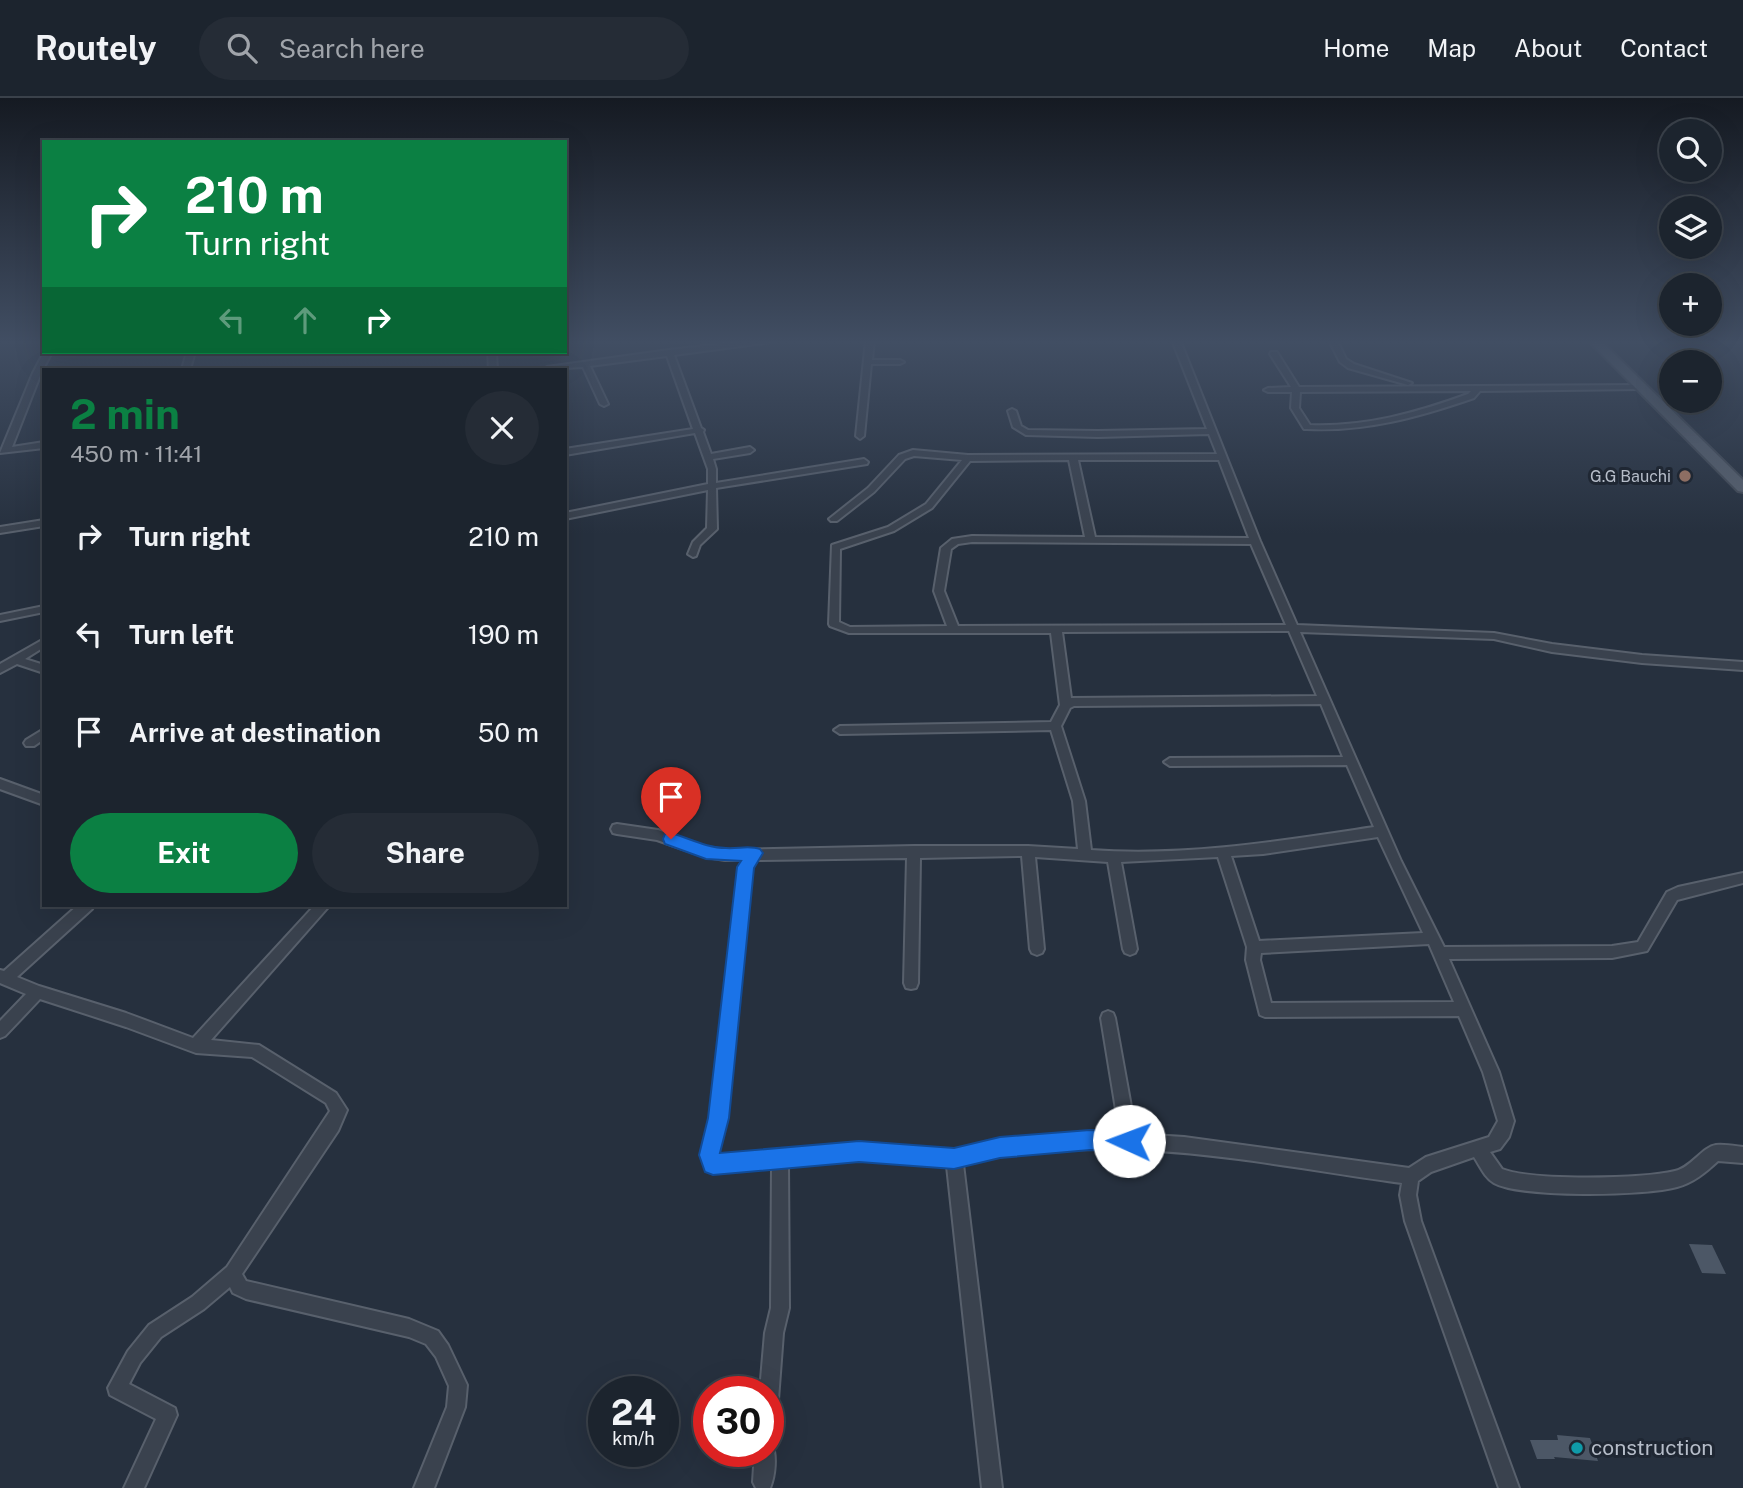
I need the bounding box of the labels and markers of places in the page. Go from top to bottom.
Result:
place label: G.G Bauchi [1590,467,1671,486]
marker: G.G Bauchi [1677,468,1693,484]
pin [641,767,701,839]
place label: construction [1591,1435,1713,1460]
marker: construction [1569,1440,1585,1456]

